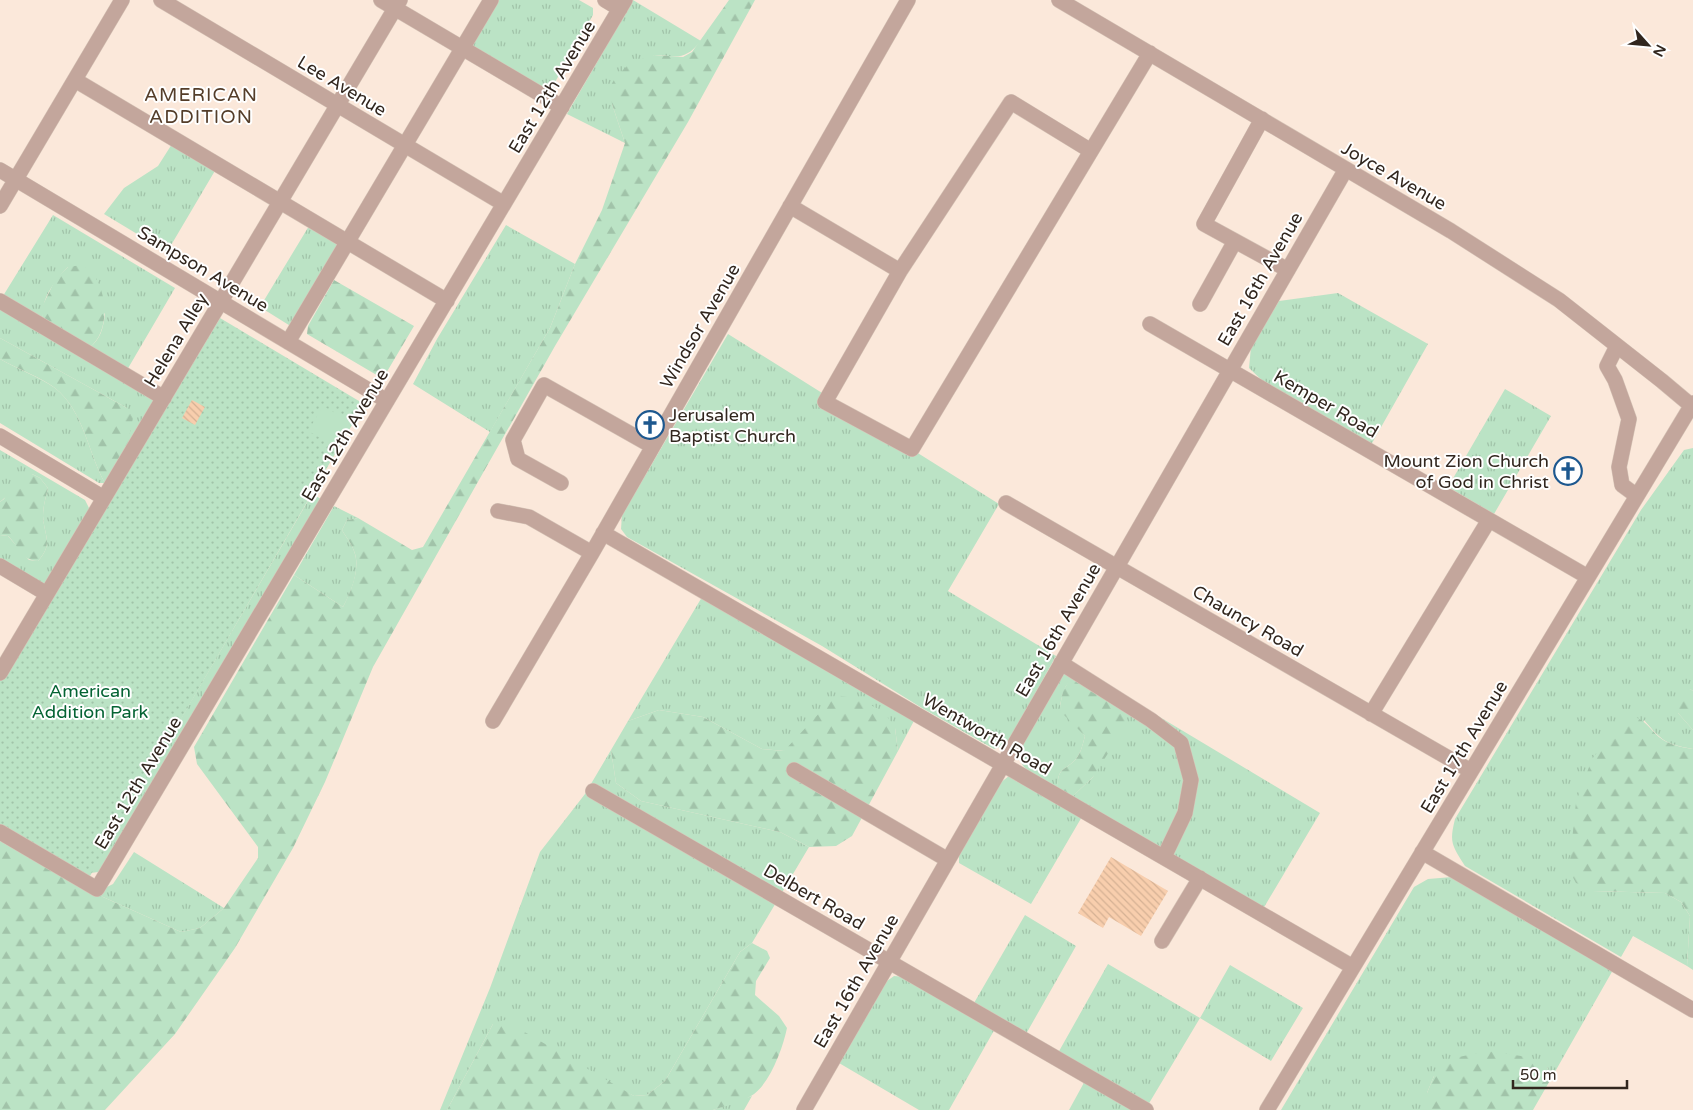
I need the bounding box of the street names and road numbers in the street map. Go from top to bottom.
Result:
street label: East 12th Avenue [504,17,600,157]
street label: Lee Avenue [294,51,390,121]
street label: Joyce Avenue [1338,137,1450,215]
street label: East 16th Avenue [1213,208,1307,350]
street label: Sampson Avenue [134,221,272,317]
street label: Windsor Avenue [655,260,745,392]
street label: Helena Alley [139,289,213,391]
street label: East 12th Avenue [297,365,393,505]
street label: Kemper Road [1270,365,1382,443]
street label: East 16th Avenue [1011,559,1105,701]
street label: Chauncy Road [1189,580,1307,662]
street label: East 17th Avenue [1416,677,1512,817]
street label: Wentworth Road [919,688,1055,780]
street label: East 12th Avenue [90,713,186,853]
street label: Delbert Road [760,859,868,935]
street label: East 16th Avenue [809,910,903,1052]

